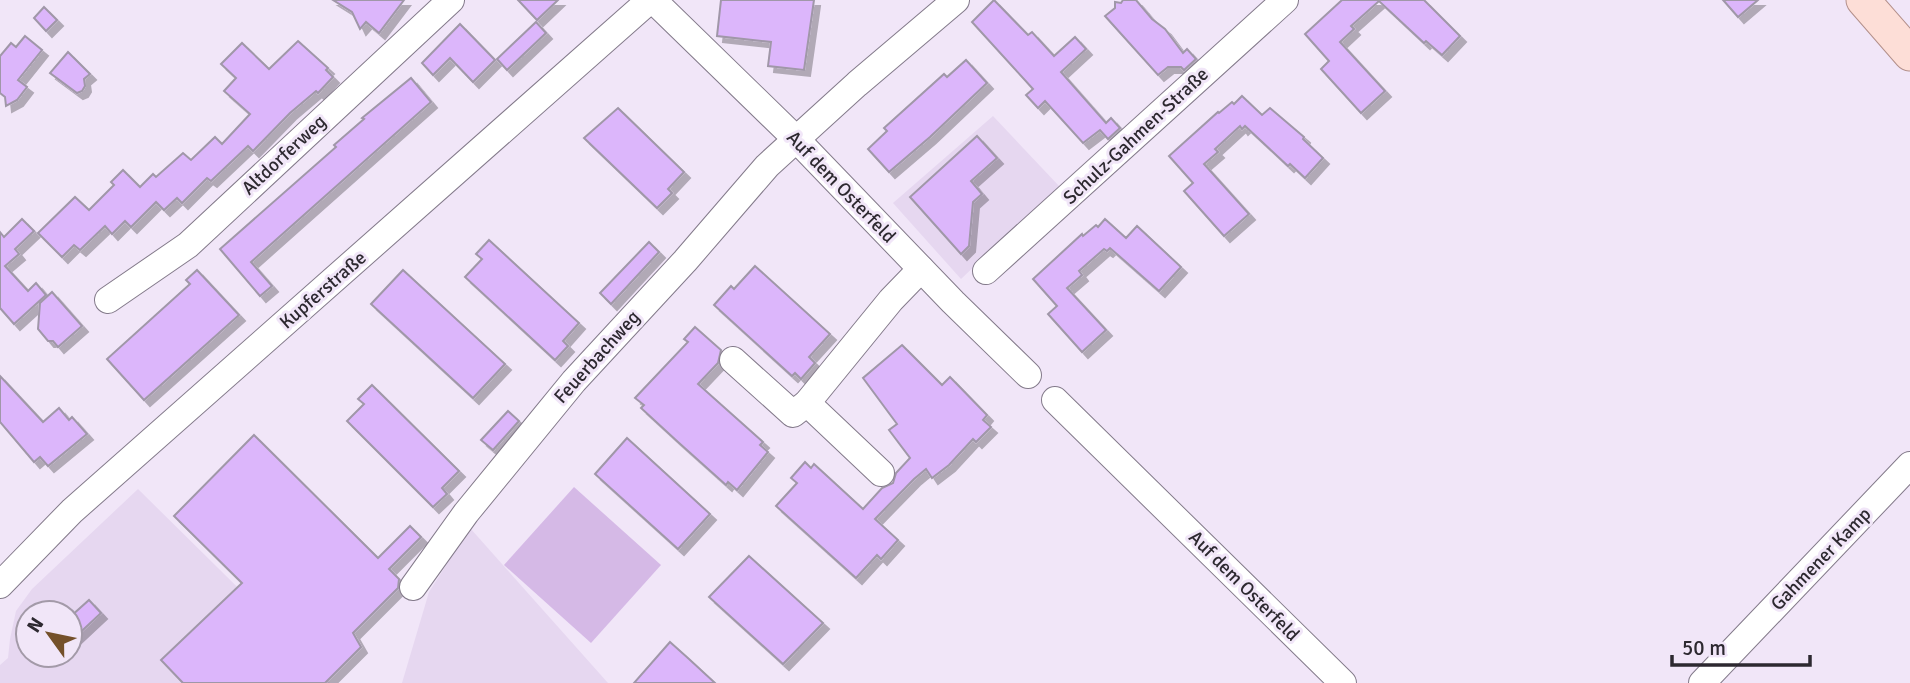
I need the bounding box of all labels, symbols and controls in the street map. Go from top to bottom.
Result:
street label: Schulz-Gahmen-Straße [1058,62,1214,210]
street label: Altdorferweg [237,110,331,200]
street label: Auf dem Osterfeld [781,126,901,248]
street label: Kupferstraße [275,246,371,334]
street label: Feuerbachweg [549,305,645,409]
street label: Gahmener Kamp [1766,502,1876,616]
street label: Auf dem Osterfeld [1184,526,1304,646]
north arrow [14,599,84,669]
text: N [22,613,49,637]
scale bar [1672,624,1810,668]
text: 50 m [1682,635,1726,661]

